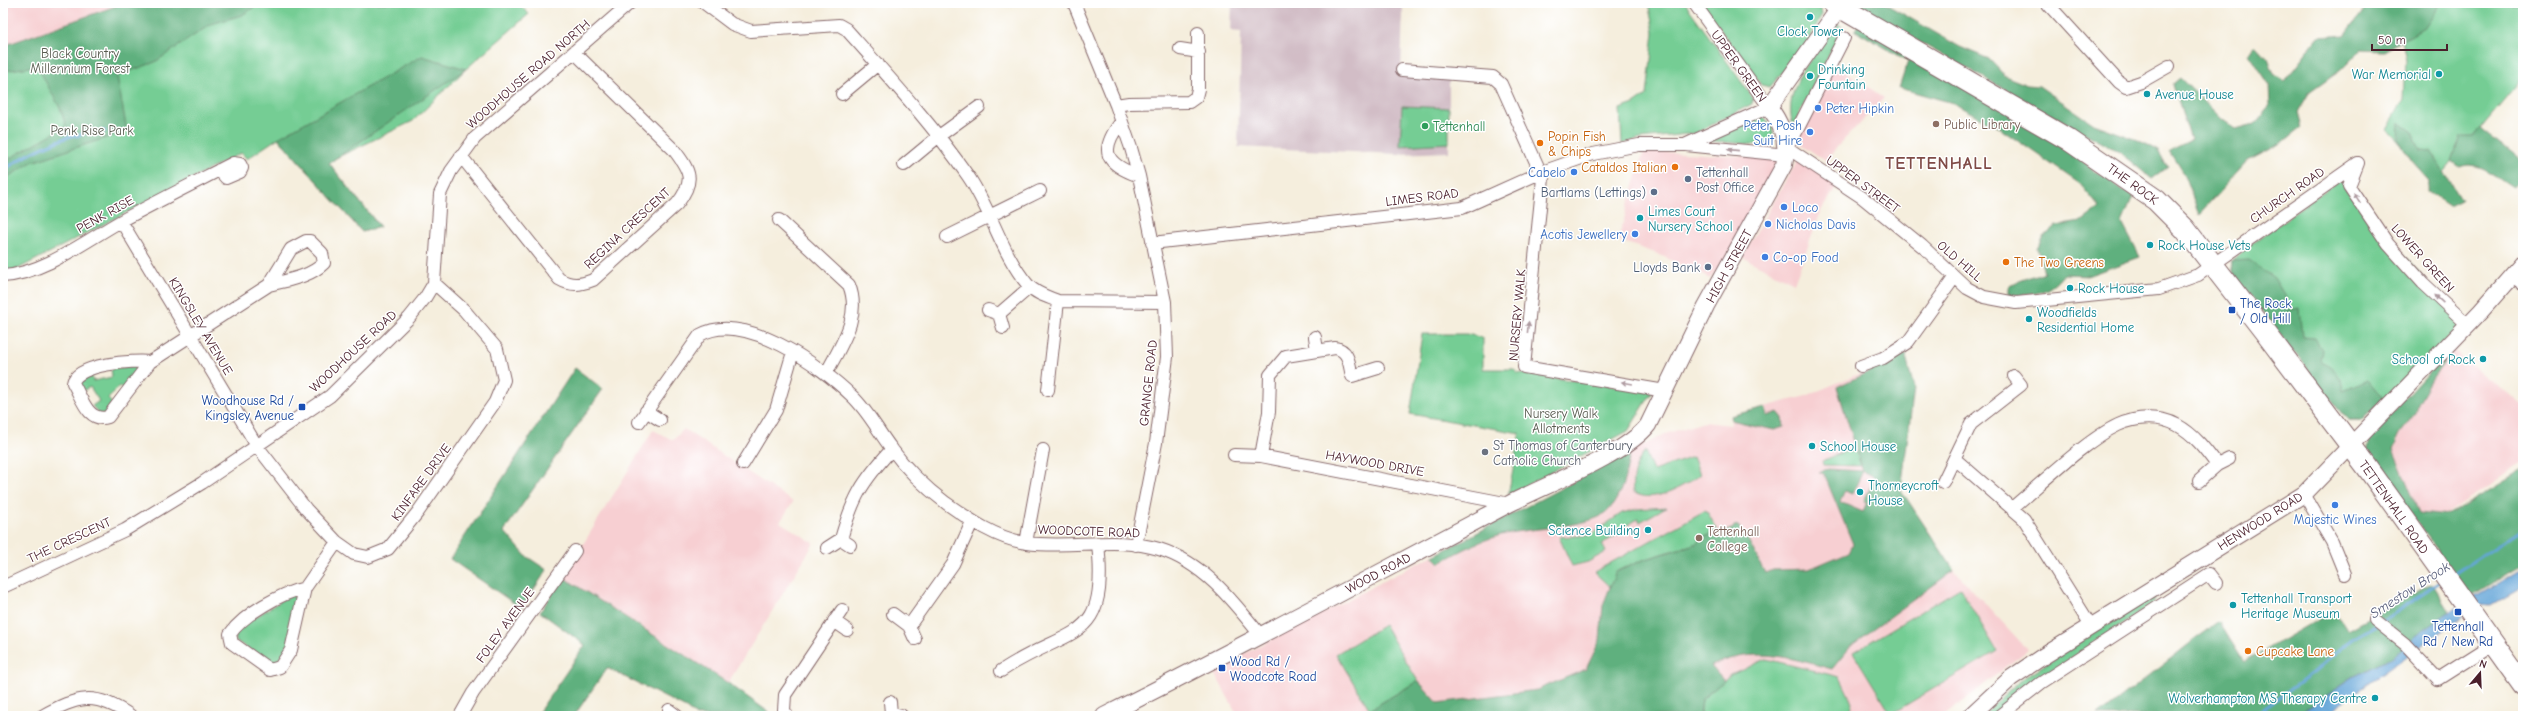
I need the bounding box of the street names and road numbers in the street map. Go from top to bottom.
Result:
street label: WOODHOUSE ROAD NORTH [463,16,593,132]
street label: UPPER GREEN [1708,27,1770,105]
street label: UPPER STREET [1823,152,1903,216]
street label: THE ROCK [2104,160,2162,208]
street label: CHURCH ROAD [2247,164,2327,226]
street label: REGINA CRESCENT [581,184,673,272]
street label: LIMES ROAD [1385,185,1459,209]
street label: PENK RISE [74,192,136,236]
street label: LOWER GREEN [2388,221,2458,295]
street label: HIGH STREET [1703,227,1755,305]
street label: OLD HILL [1934,237,1986,285]
street label: NURSERY WALK [1506,268,1529,362]
street label: KINGSLEY AVENUE [166,275,236,378]
street label: WOODHOUSE ROAD [306,307,400,395]
street label: GRANGE ROAD [1136,339,1160,427]
street label: KINFARE DRIVE [388,440,454,523]
street label: HAYWOOD DRIVE [1325,447,1426,479]
street label: TETTENHALL ROAD [2356,457,2432,557]
street label: HENWOOD ROAD [2215,489,2305,553]
street label: THE CRESCENT [25,514,113,566]
street label: WOODCOTE ROAD [1038,522,1140,540]
street label: WOOD ROAD [1343,550,1413,596]
street label: FOLEY AVENUE [473,584,537,665]

